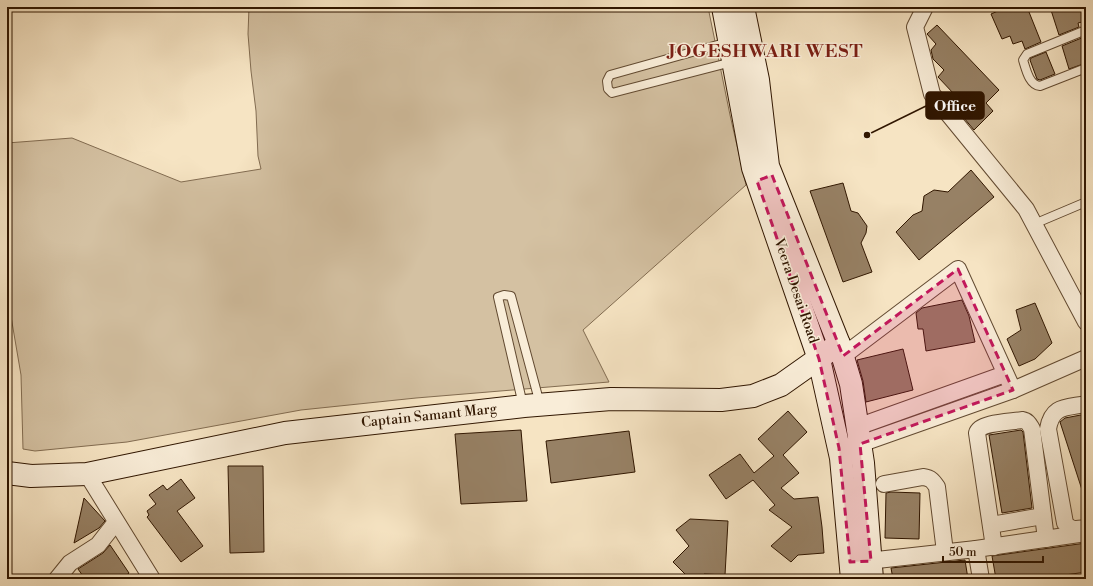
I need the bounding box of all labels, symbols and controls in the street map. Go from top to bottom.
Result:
district label: JOGESHWARI WEST [665,40,864,63]
callout: Office [926,92,984,119]
text: Office [934,97,976,116]
street label: Veera Desai Road [769,235,822,346]
street label: Captain Samant Marg [360,400,498,432]
scale bar [943,538,1043,564]
text: 50 m [949,545,977,560]

